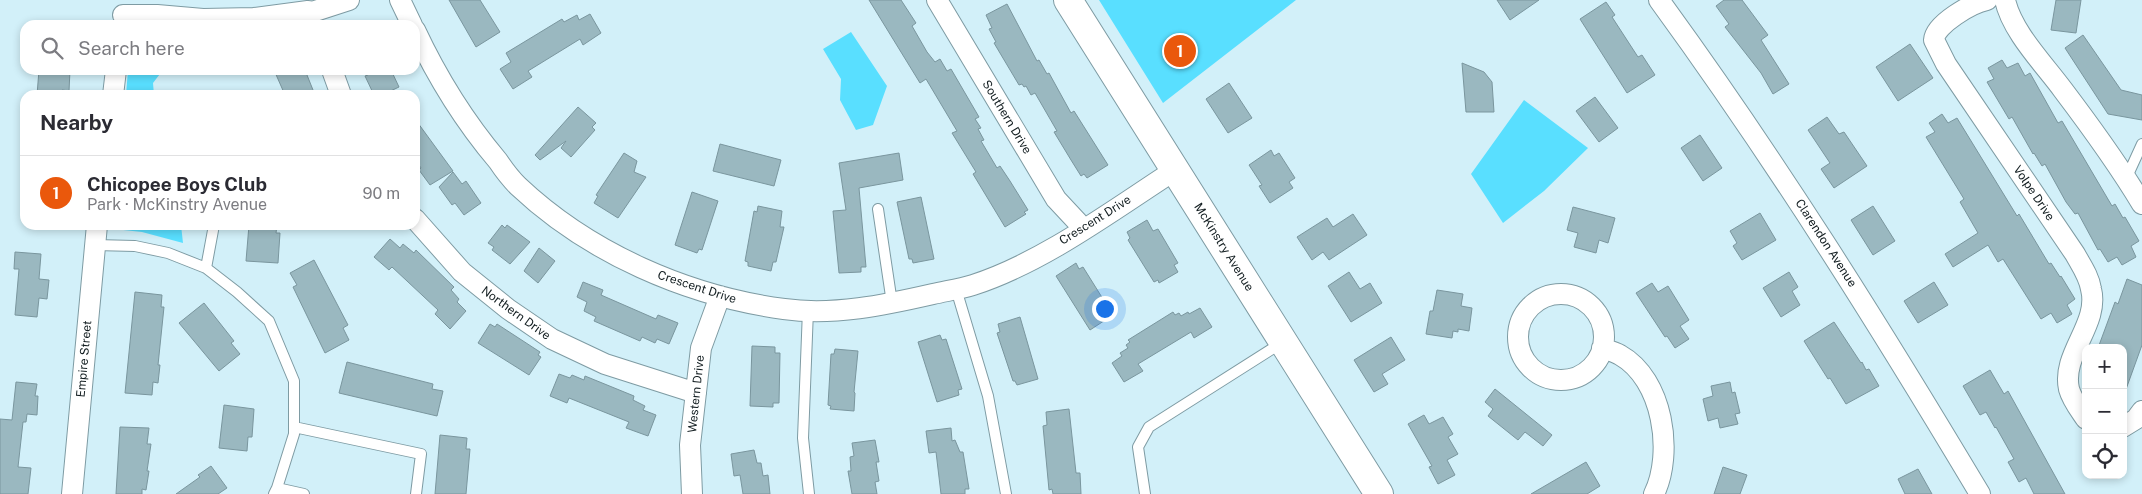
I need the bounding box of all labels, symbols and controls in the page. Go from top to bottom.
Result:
search box [20,20,420,75]
pin: 1 [1164,32,1196,70]
icon: search [38,34,66,62]
text: Search here [78,37,185,59]
street label: Southern Drive [980,78,1035,157]
text: Nearby [40,110,113,135]
street label: Volpe Drive [2010,163,2058,223]
text: Chicopee Boys Club [87,173,267,195]
text: 1 [53,184,59,203]
text: 90 m [363,184,400,203]
street label: Crescent Drive [1057,192,1134,248]
text: Park · McKinstry Avenue [87,195,267,214]
street label: Clarendon Avenue [1792,197,1860,290]
street label: McKinstry Avenue [1191,200,1257,294]
street label: Crescent Drive [656,268,738,306]
street label: Northern Drive [479,283,553,343]
your location [1092,296,1118,322]
street label: Empire Street [74,320,94,398]
map controls [2082,344,2127,479]
button: + [2082,344,2127,389]
street label: Western Drive [685,354,707,434]
button: − [2082,389,2127,434]
button: locate [2082,434,2127,479]

